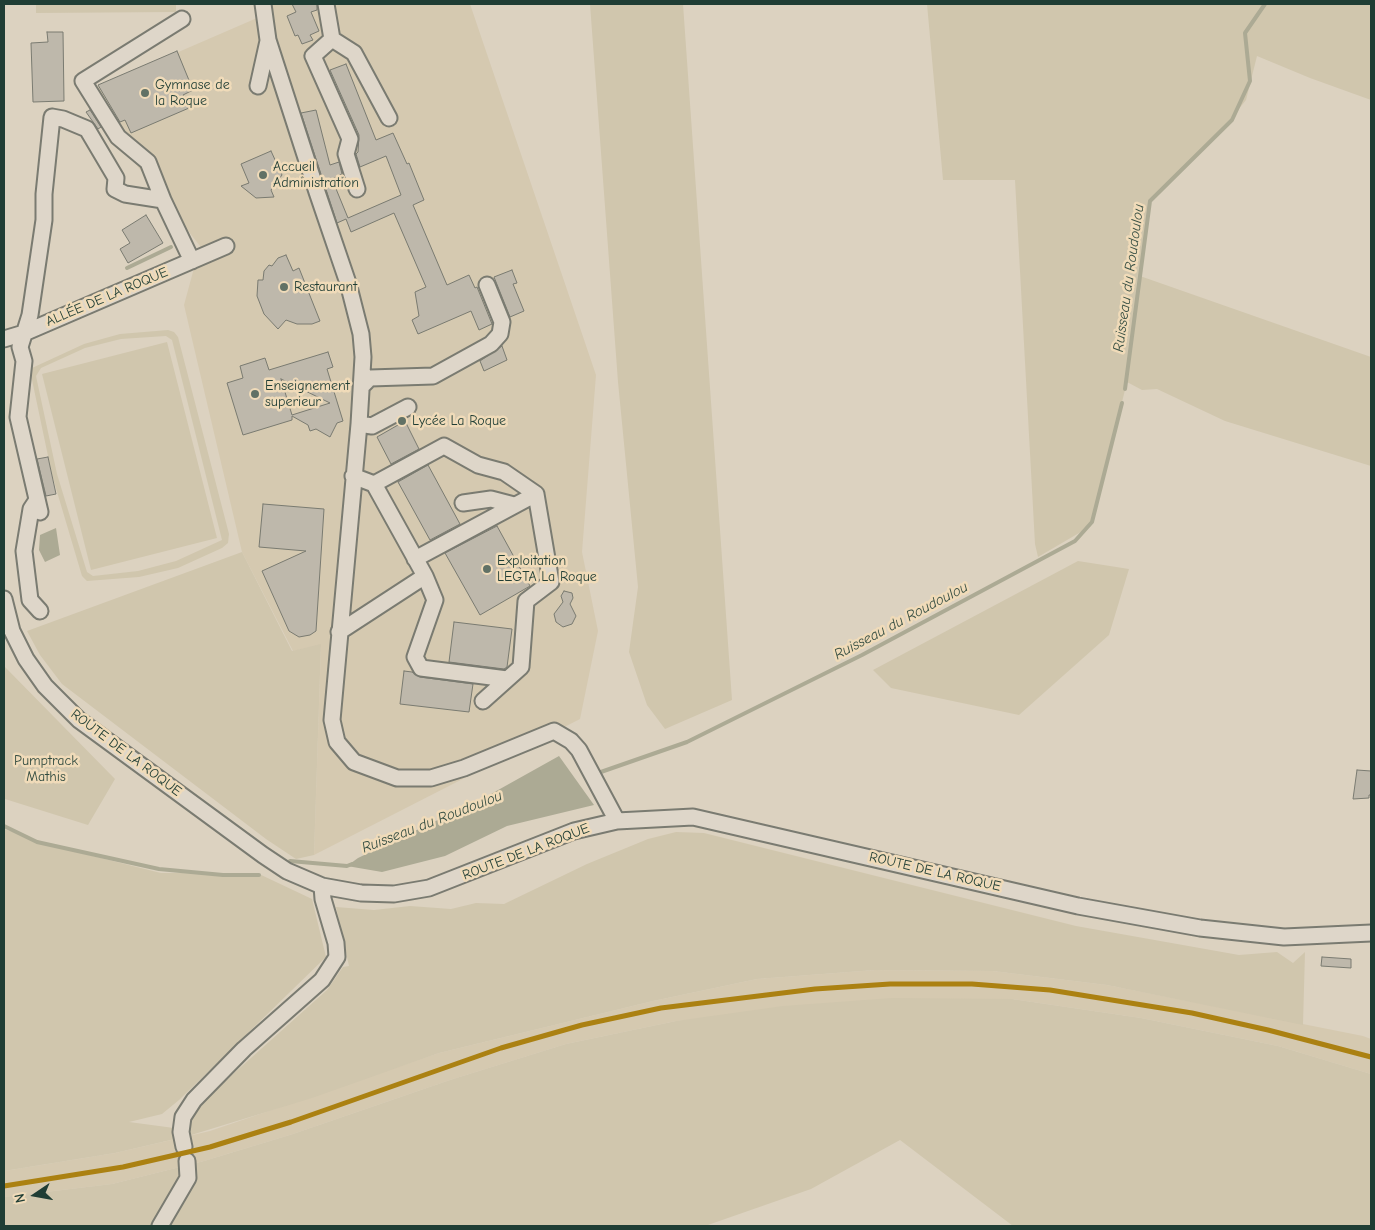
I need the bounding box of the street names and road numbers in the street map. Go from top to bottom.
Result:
street label: ALLÉE DE LA ROQUE [44,264,170,330]
street label: ROUTE DE LA ROQUE [67,706,185,800]
street label: ROUTE DE LA ROQUE [460,820,592,884]
street label: ROUTE DE LA ROQUE [868,849,1002,895]

